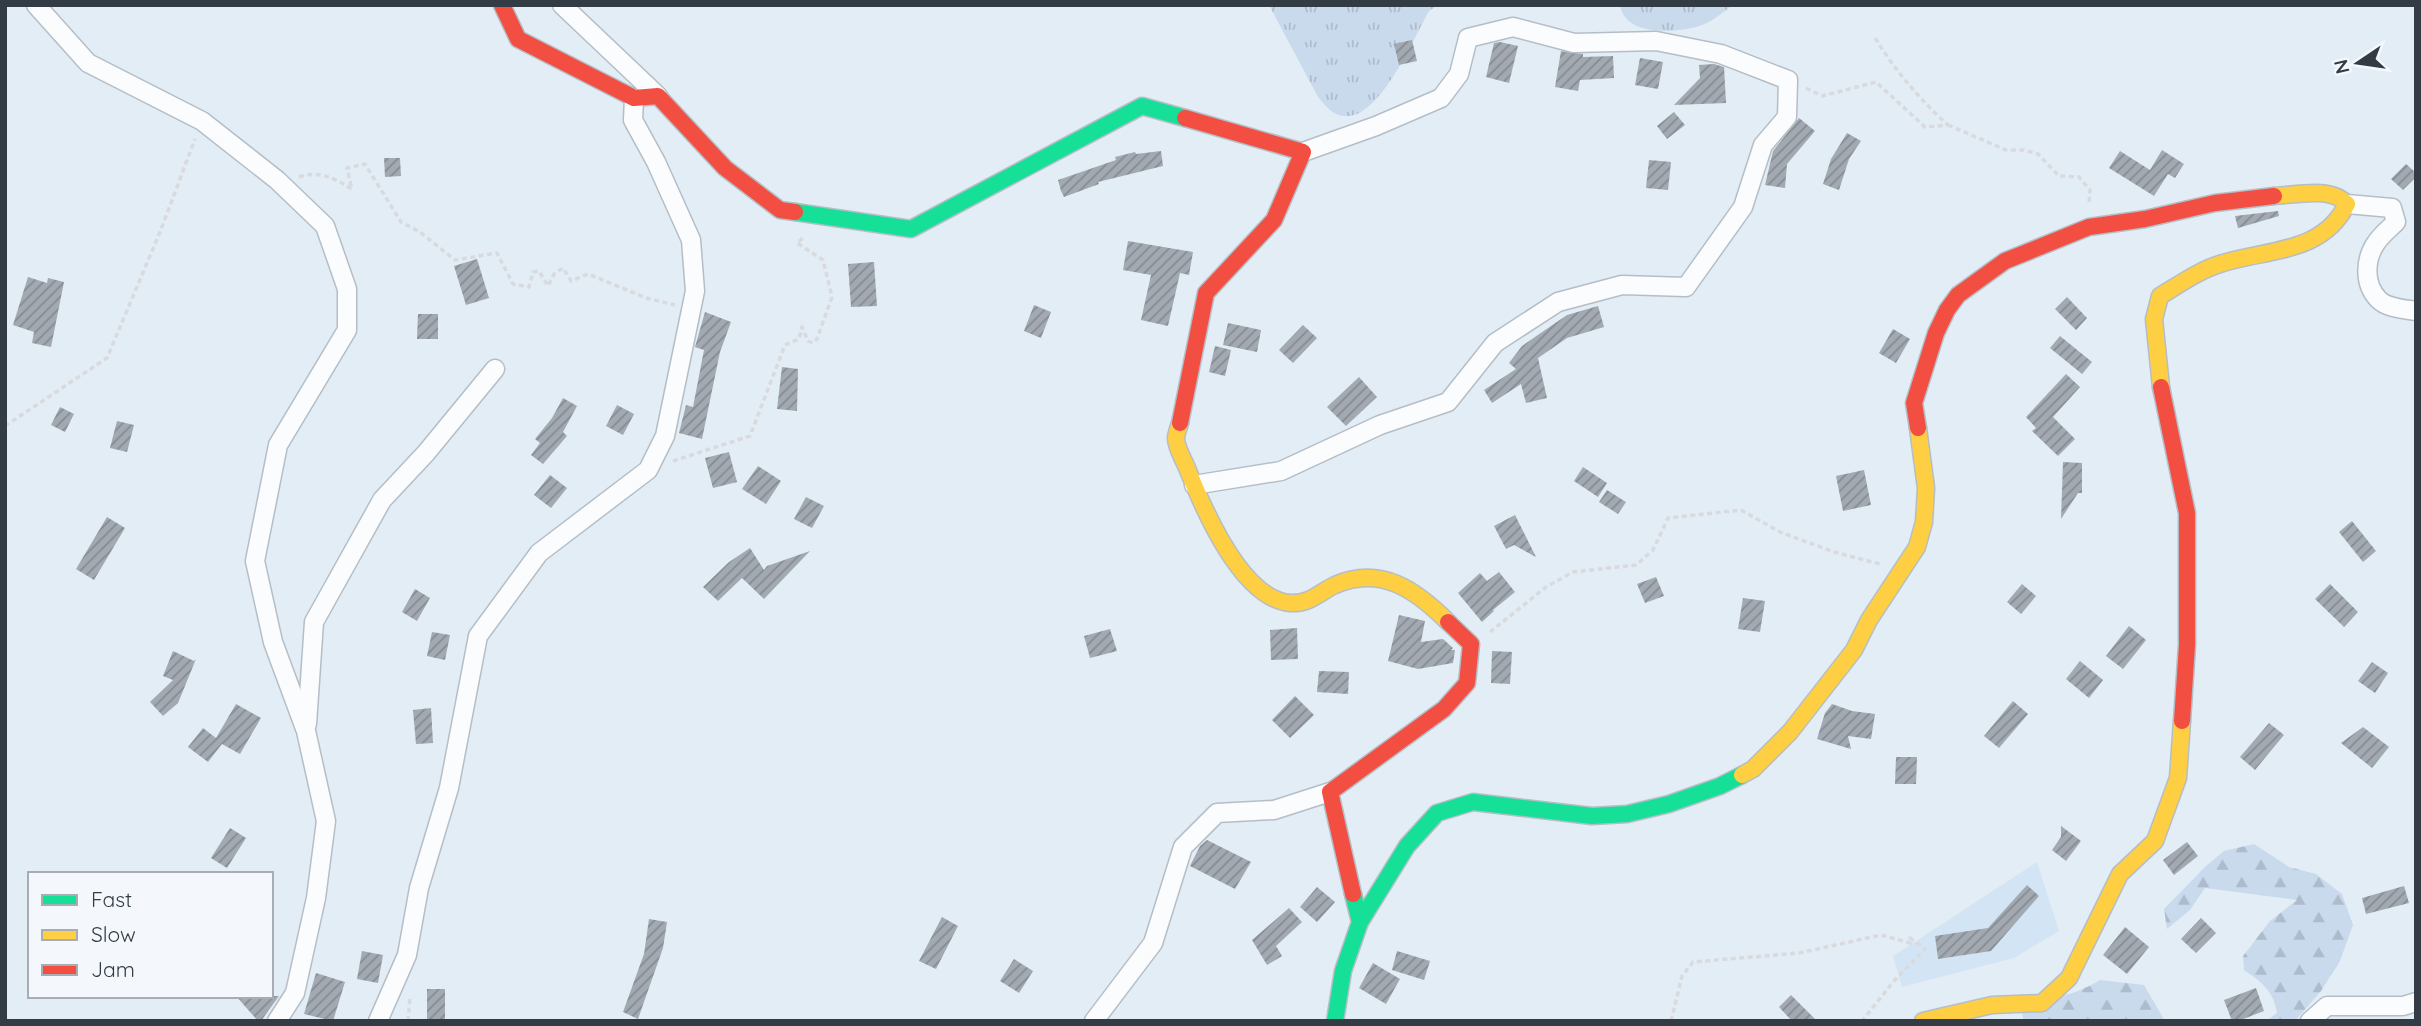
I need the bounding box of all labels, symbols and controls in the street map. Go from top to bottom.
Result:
north arrow [2323,28,2393,98]
text: N [2328,57,2355,76]
legend [28,872,273,998]
text: Fast [91,886,132,912]
text: Slow [91,921,136,947]
text: Jam [91,956,135,982]

